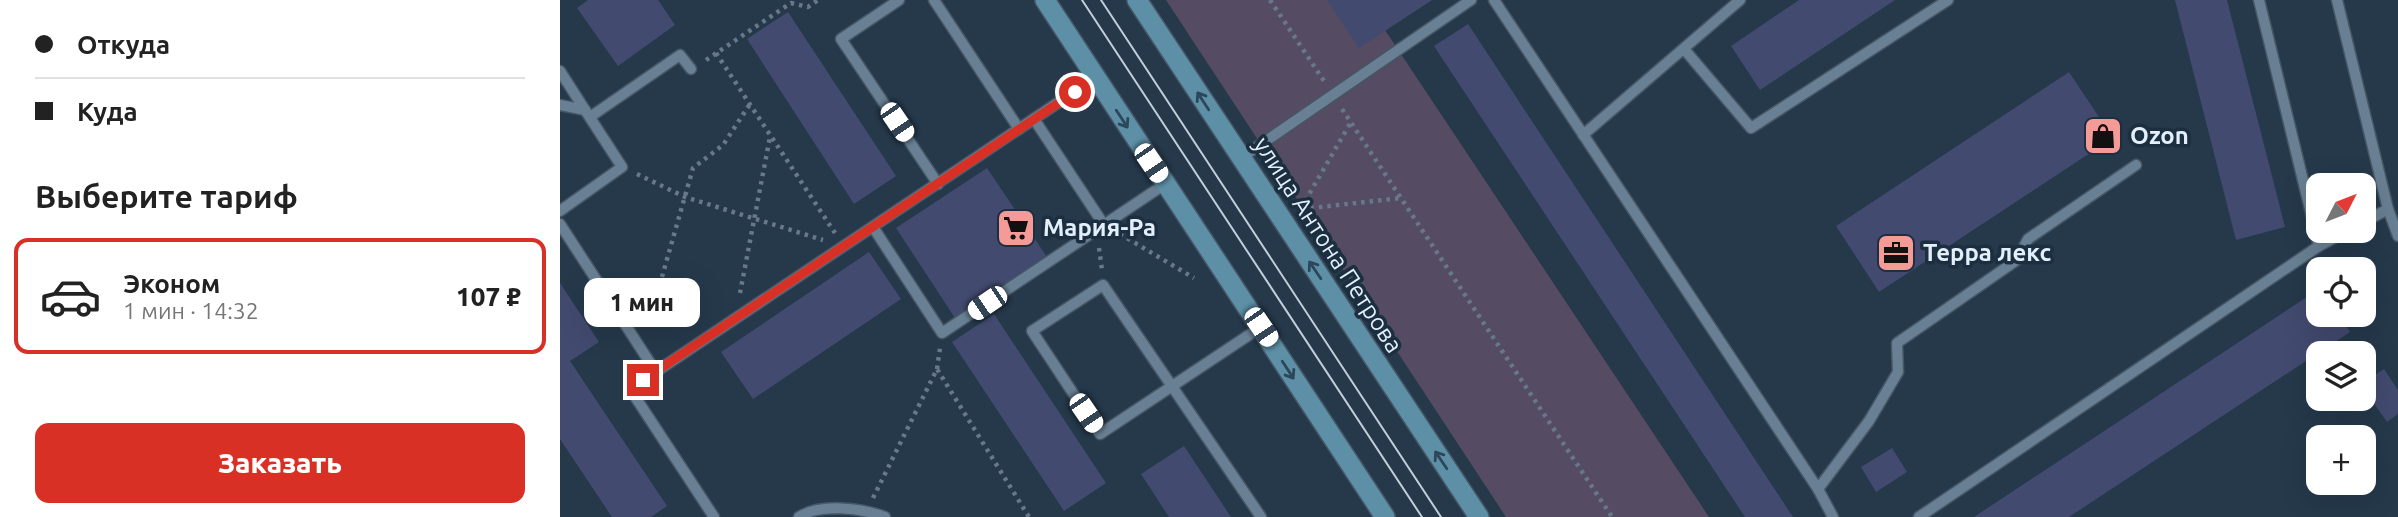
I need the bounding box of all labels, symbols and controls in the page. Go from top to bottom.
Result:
text: Откуда [77,30,170,59]
route start [1059,76,1091,108]
one-way arrow [1196,91,1210,111]
text: Куда [77,97,138,126]
car [877,99,918,145]
one-way arrow [1115,108,1129,128]
shop icon: Ozon [2082,115,2124,157]
place label: Ozon [2130,122,2189,149]
street label: улица Антона Петрова [1249,132,1408,358]
car [1131,140,1172,186]
north arrow [2306,173,2376,243]
map controls [2306,173,2376,495]
text: Выберите тариф [35,178,298,214]
supermarket icon: Мария-Ра [995,207,1037,249]
place label: Мария-Ра [1043,214,1156,241]
office icon: Терра лекс [1875,232,1917,274]
place label: Терра лекс [1923,239,2051,266]
button: locate [2306,257,2376,327]
one-way arrow [1308,261,1322,281]
icon: car [39,265,102,328]
text: Эконом [123,269,220,298]
callout: 1 мин [585,278,701,328]
text: 107 ₽ [456,282,521,311]
car [964,283,1011,323]
text: 1 мин [610,290,674,315]
text: 1 мин · 14:32 [123,298,259,323]
car [1241,304,1282,350]
button: layers [2306,341,2376,411]
one-way arrow [1282,359,1296,379]
route end [627,364,659,396]
car [1066,390,1107,436]
button: Заказать [35,423,525,503]
button: + [2306,425,2376,495]
one-way arrow [1434,451,1448,470]

